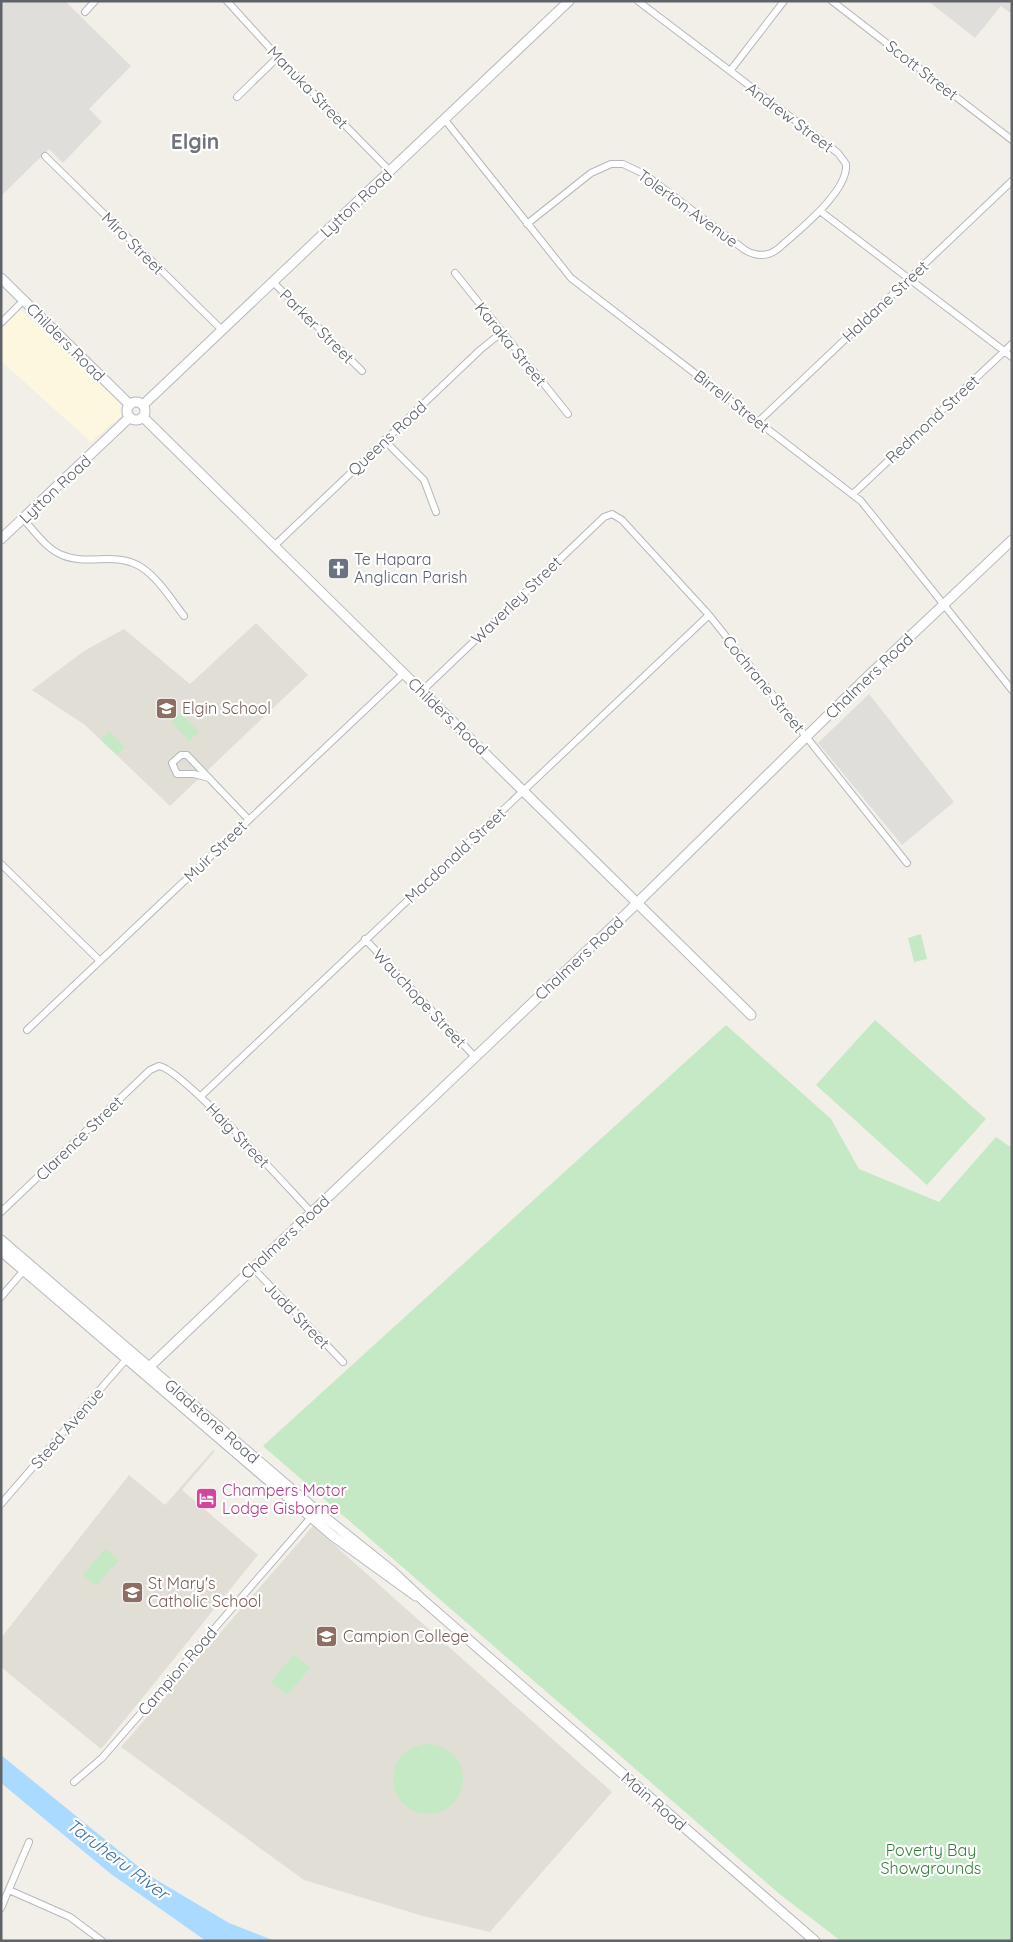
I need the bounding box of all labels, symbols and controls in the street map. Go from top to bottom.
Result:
street label: Scott Street [882,36,962,104]
street label: Manuka Street [263,41,353,133]
street label: Andrew Street [742,78,838,156]
district label: Elgin [171,128,219,154]
street label: Lytton Road [316,165,396,241]
street label: Tolerton Avenue [634,165,742,251]
street label: Miro Street [98,208,168,278]
street label: Haldane Street [838,256,932,346]
street label: Parker Street [276,285,358,367]
street label: Karaka Street [471,298,551,390]
street label: Childers Road [23,299,109,385]
street label: Birrell Street [690,365,774,437]
street label: Redmond Street [881,371,983,467]
street label: Queens Road [343,396,431,480]
street label: Lytton Road [15,451,95,527]
place label: Te Hapara Anglican Parish [354,549,468,587]
street label: Waverley Street [467,552,565,648]
church icon: Te Hapara Anglican Parish [326,556,350,580]
street label: Chalmers Road [821,629,917,723]
street label: Cochrane Street [719,631,809,737]
street label: Childers Road [404,673,492,759]
school or university icon: Elgin School [154,696,178,720]
place label: Elgin School [182,698,271,718]
street label: Macdonald Street [400,803,510,907]
street label: Muir Street [179,816,251,886]
street label: Chalmers Road [530,912,628,1004]
street label: Wauchope Street [369,944,471,1052]
street label: Clarence Street [31,1091,127,1185]
street label: Haig Street [202,1098,274,1172]
street label: Chalmers Road [236,1191,334,1283]
street label: Judd Street [260,1277,334,1353]
street label: Gladstone Road [161,1374,263,1468]
street label: Steed Avenue [26,1383,108,1473]
place label: Champers Motor Lodge Gisborne [222,1480,347,1518]
hotel icon: Champers Motor Lodge Gisborne [194,1487,218,1511]
place label: St Mary's Catholic School [148,1573,261,1611]
school or university icon: St Mary's Catholic School [120,1580,144,1604]
street label: Campion Road [133,1623,221,1719]
school or university icon: Campion College [315,1624,339,1648]
place label: Campion College [343,1626,469,1646]
street label: Main Road [617,1767,691,1835]
water label: Taruheru River [62,1813,175,1906]
park label: Poverty Bay Showgrounds [881,1840,981,1878]

